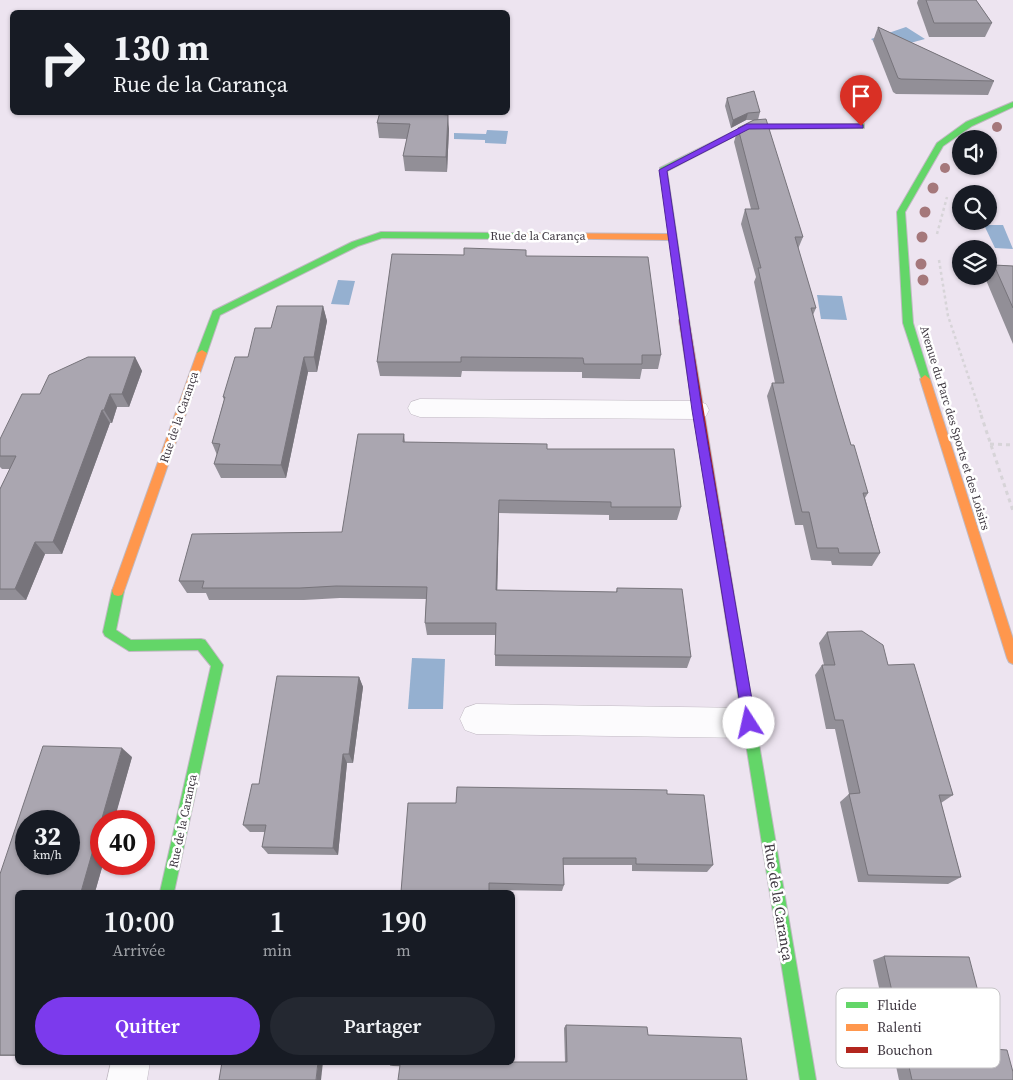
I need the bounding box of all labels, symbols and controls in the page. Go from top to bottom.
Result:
text: 130 m [113,24,209,72]
icon: right [30,30,95,95]
text: Rue de la Carança [113,69,288,99]
pin [840,75,882,126]
icon: arrive [847,82,875,110]
map controls [952,130,997,285]
button: sound [952,130,997,175]
button: search [952,185,997,230]
street label: Rue de la Carança [490,228,587,244]
button: layers [952,240,997,285]
street label: Avenue du Parc des Sports et des Loisirs [916,324,994,532]
street label: Rue de la Carança [156,368,202,465]
position arrow [722,696,774,748]
street label: Rue de la Carança [165,772,201,869]
speed limit sign: 40 [90,810,155,875]
text: 32 [34,819,61,853]
street label: Rue de la Carança [759,841,799,963]
text: km/h [33,847,62,863]
text: 10:00 [103,901,175,942]
text: 1 [269,901,285,942]
text: 190 [380,901,427,942]
text: Arrivée [113,939,165,961]
text: min [263,939,292,961]
text: m [396,939,411,961]
legend [836,988,1000,1068]
text: Fluide [877,995,917,1015]
button: Quitter [35,997,260,1055]
button: Partager [270,997,495,1055]
text: Ralenti [877,1017,922,1037]
text: Bouchon [877,1040,933,1060]

